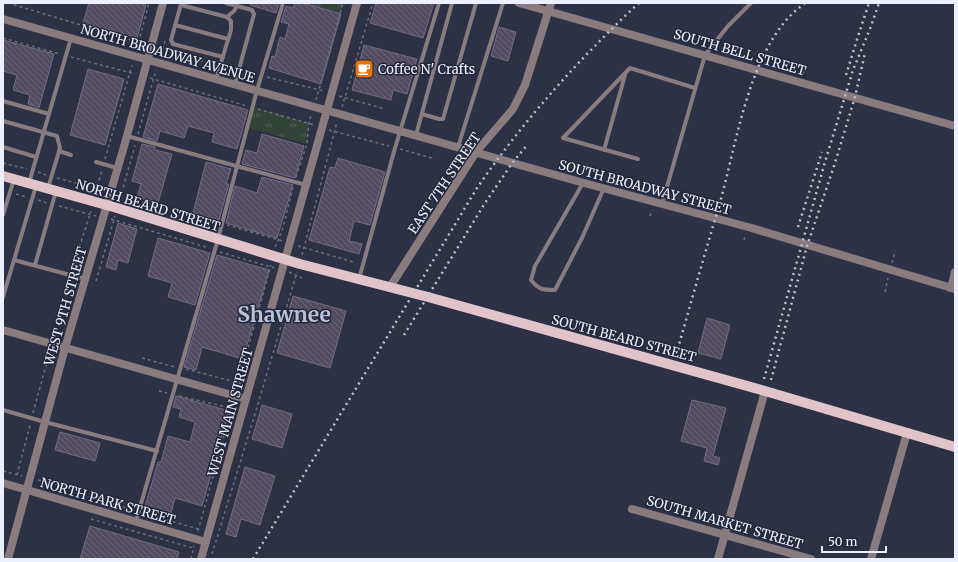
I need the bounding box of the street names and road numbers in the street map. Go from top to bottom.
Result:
street label: NORTH BROADWAY AVENUE [79,20,258,87]
street label: SOUTH BELL STREET [672,25,808,80]
street label: EAST 7TH STREET [404,129,485,237]
street label: SOUTH BROADWAY STREET [557,156,733,219]
street label: NORTH BEARD STREET [74,175,222,236]
street label: WEST 9TH STREET [40,245,91,368]
street label: SOUTH BEARD STREET [550,311,698,366]
street label: WEST MAIN STREET [204,346,257,479]
street label: NORTH PARK STREET [38,474,177,529]
street label: SOUTH MARKET STREET [645,492,805,553]

